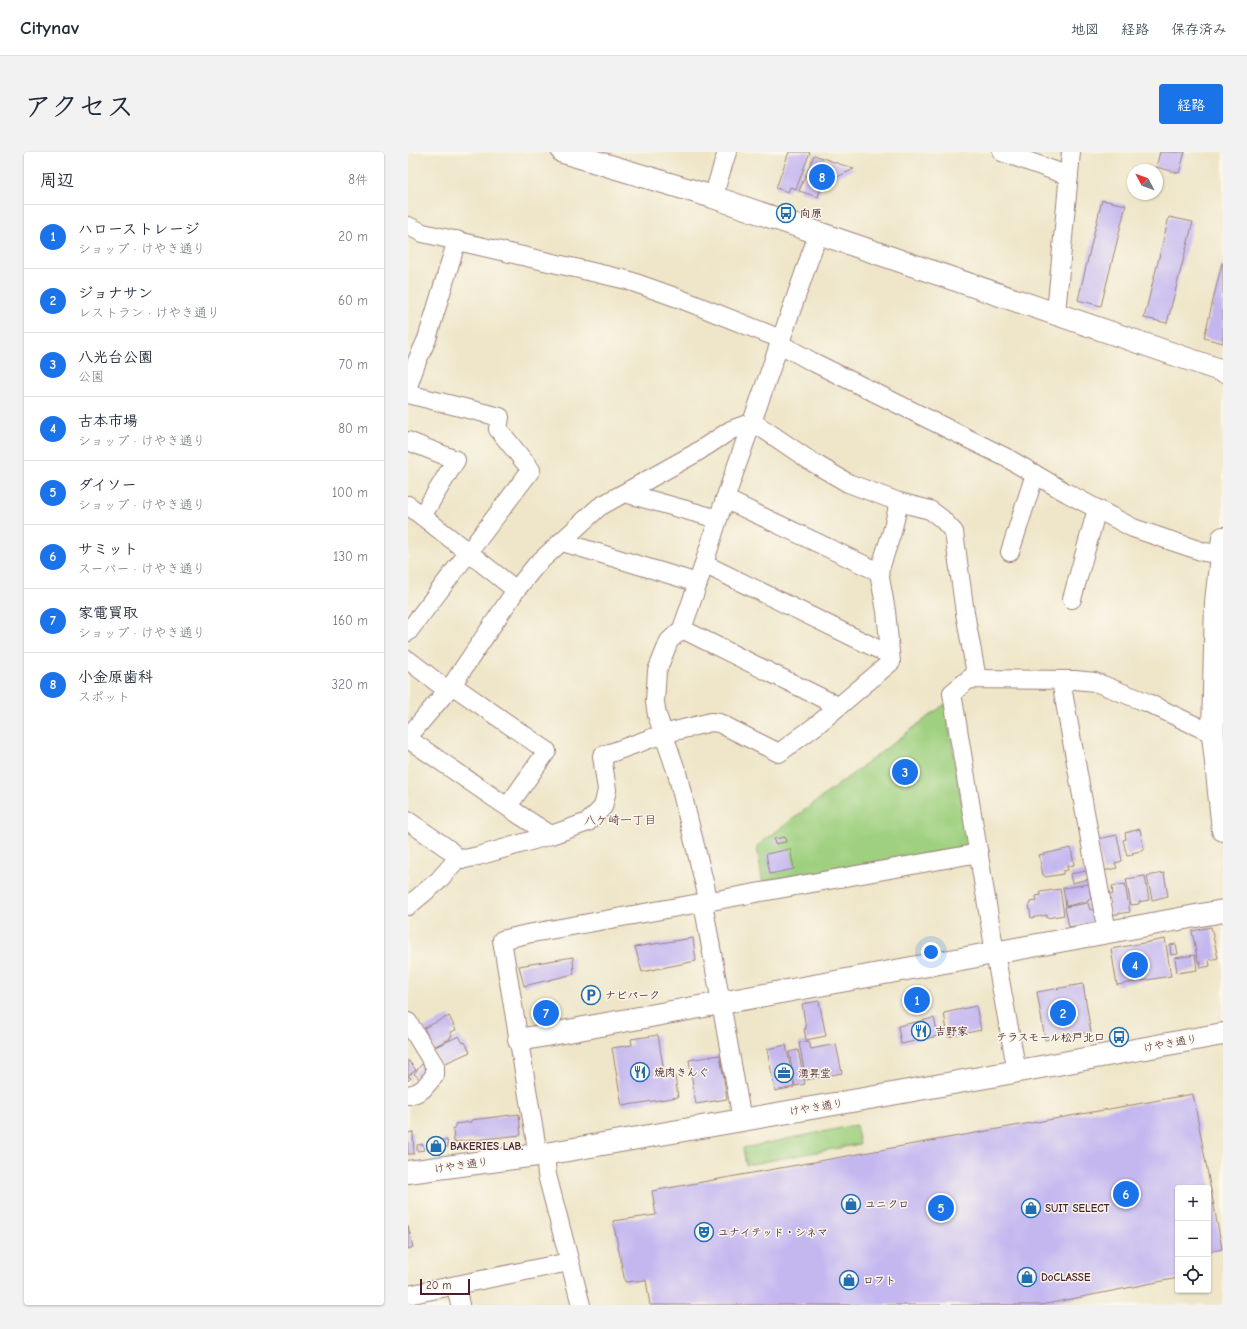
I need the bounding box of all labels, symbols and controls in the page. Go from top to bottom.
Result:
text: Citynav [20,17,79,39]
text: 地図 [1071,21,1099,38]
text: 経路 [1121,21,1149,38]
text: 保存済み [1171,21,1227,38]
button: 経路 [1159,84,1223,124]
text: アクセス [24,91,134,123]
pin: 8 [809,162,835,192]
north arrow [1127,164,1163,200]
text: 周辺 [40,171,74,190]
text: 8件 [348,172,368,187]
bus stop icon: 向原 [775,202,797,224]
place label: 向原 [800,207,822,220]
text: ハローストレージ [78,220,199,238]
text: 1 [50,229,56,244]
text: 20 m [338,229,368,244]
text: ショップ · けやき通り [78,241,205,256]
text: ジョナサン [78,284,153,302]
text: 2 [50,293,56,308]
text: 60 m [338,293,368,308]
text: レストラン · けやき通り [78,305,220,320]
text: 八光台公園 [78,348,153,366]
text: 3 [50,357,56,372]
text: 70 m [339,357,368,372]
text: 公園 [78,369,104,384]
text: 古本市場 [78,412,138,430]
text: 4 [50,421,56,436]
text: 80 m [338,421,368,436]
text: ショップ · けやき通り [78,433,205,448]
text: ダイソー [78,476,137,494]
text: 5 [50,485,56,500]
text: 100 m [332,485,368,500]
text: ショップ · けやき通り [78,497,205,512]
text: サミット [78,540,138,558]
text: 6 [50,549,56,564]
text: 130 m [333,549,368,564]
text: スーパー · けやき通り [78,561,205,576]
text: 家電買取 [78,604,138,622]
text: 7 [50,613,56,628]
text: 160 m [333,613,368,628]
text: ショップ · けやき通り [78,625,205,640]
text: 小金原歯科 [78,668,153,686]
text: 8 [50,677,56,692]
text: 320 m [332,677,368,692]
text: スポット [78,689,130,704]
pin: 3 [892,757,918,787]
district label: 八ケ崎一丁目 [584,813,656,827]
your location [921,942,941,962]
pin: 4 [1122,950,1148,980]
parking icon: ナビパーク [580,984,602,1006]
pin: 1 [904,985,930,1015]
place label: ナビパーク [605,989,660,1002]
pin: 7 [533,998,559,1028]
pin: 2 [1050,998,1076,1028]
restaurant icon: 吉野家 [910,1020,932,1042]
place label: 吉野家 [935,1025,968,1038]
bus stop icon: テラスモール松戸北口 [1108,1026,1130,1048]
place label: テラスモール松戸北口 [996,1031,1105,1044]
street label: けやき通り [1142,1032,1198,1055]
restaurant icon: 焼肉きんぐ [629,1061,651,1083]
office icon: 湧昇堂 [773,1062,795,1084]
place label: 焼肉きんぐ [654,1066,709,1079]
place label: 湧昇堂 [798,1067,831,1080]
street label: けやき通り [788,1097,844,1118]
shop icon: BAKERIES LAB. [425,1135,447,1157]
place label: BAKERIES LAB. [450,1140,523,1153]
street label: けやき通り [433,1155,489,1176]
pin: 6 [1113,1179,1139,1209]
map controls [1175,1185,1211,1293]
button: + [1175,1185,1211,1221]
shop icon: ユニクロ [840,1193,862,1215]
pin: 5 [928,1193,954,1223]
shop icon: SUIT SELECT [1020,1197,1042,1219]
place label: ユニクロ [865,1198,909,1211]
place label: SUIT SELECT [1045,1202,1110,1215]
theatre icon: ユナイテッド・シネマ [693,1221,715,1243]
button: − [1175,1221,1211,1257]
place label: ユナイテッド・シネマ [718,1226,828,1239]
button: locate [1175,1257,1211,1293]
shop icon: DoCLASSE [1016,1266,1038,1288]
shop icon: ロフト [838,1269,860,1291]
place label: DoCLASSE [1041,1271,1091,1284]
place label: ロフト [863,1274,896,1287]
scale bar [420,1277,470,1296]
text: 20 m [426,1279,451,1292]

